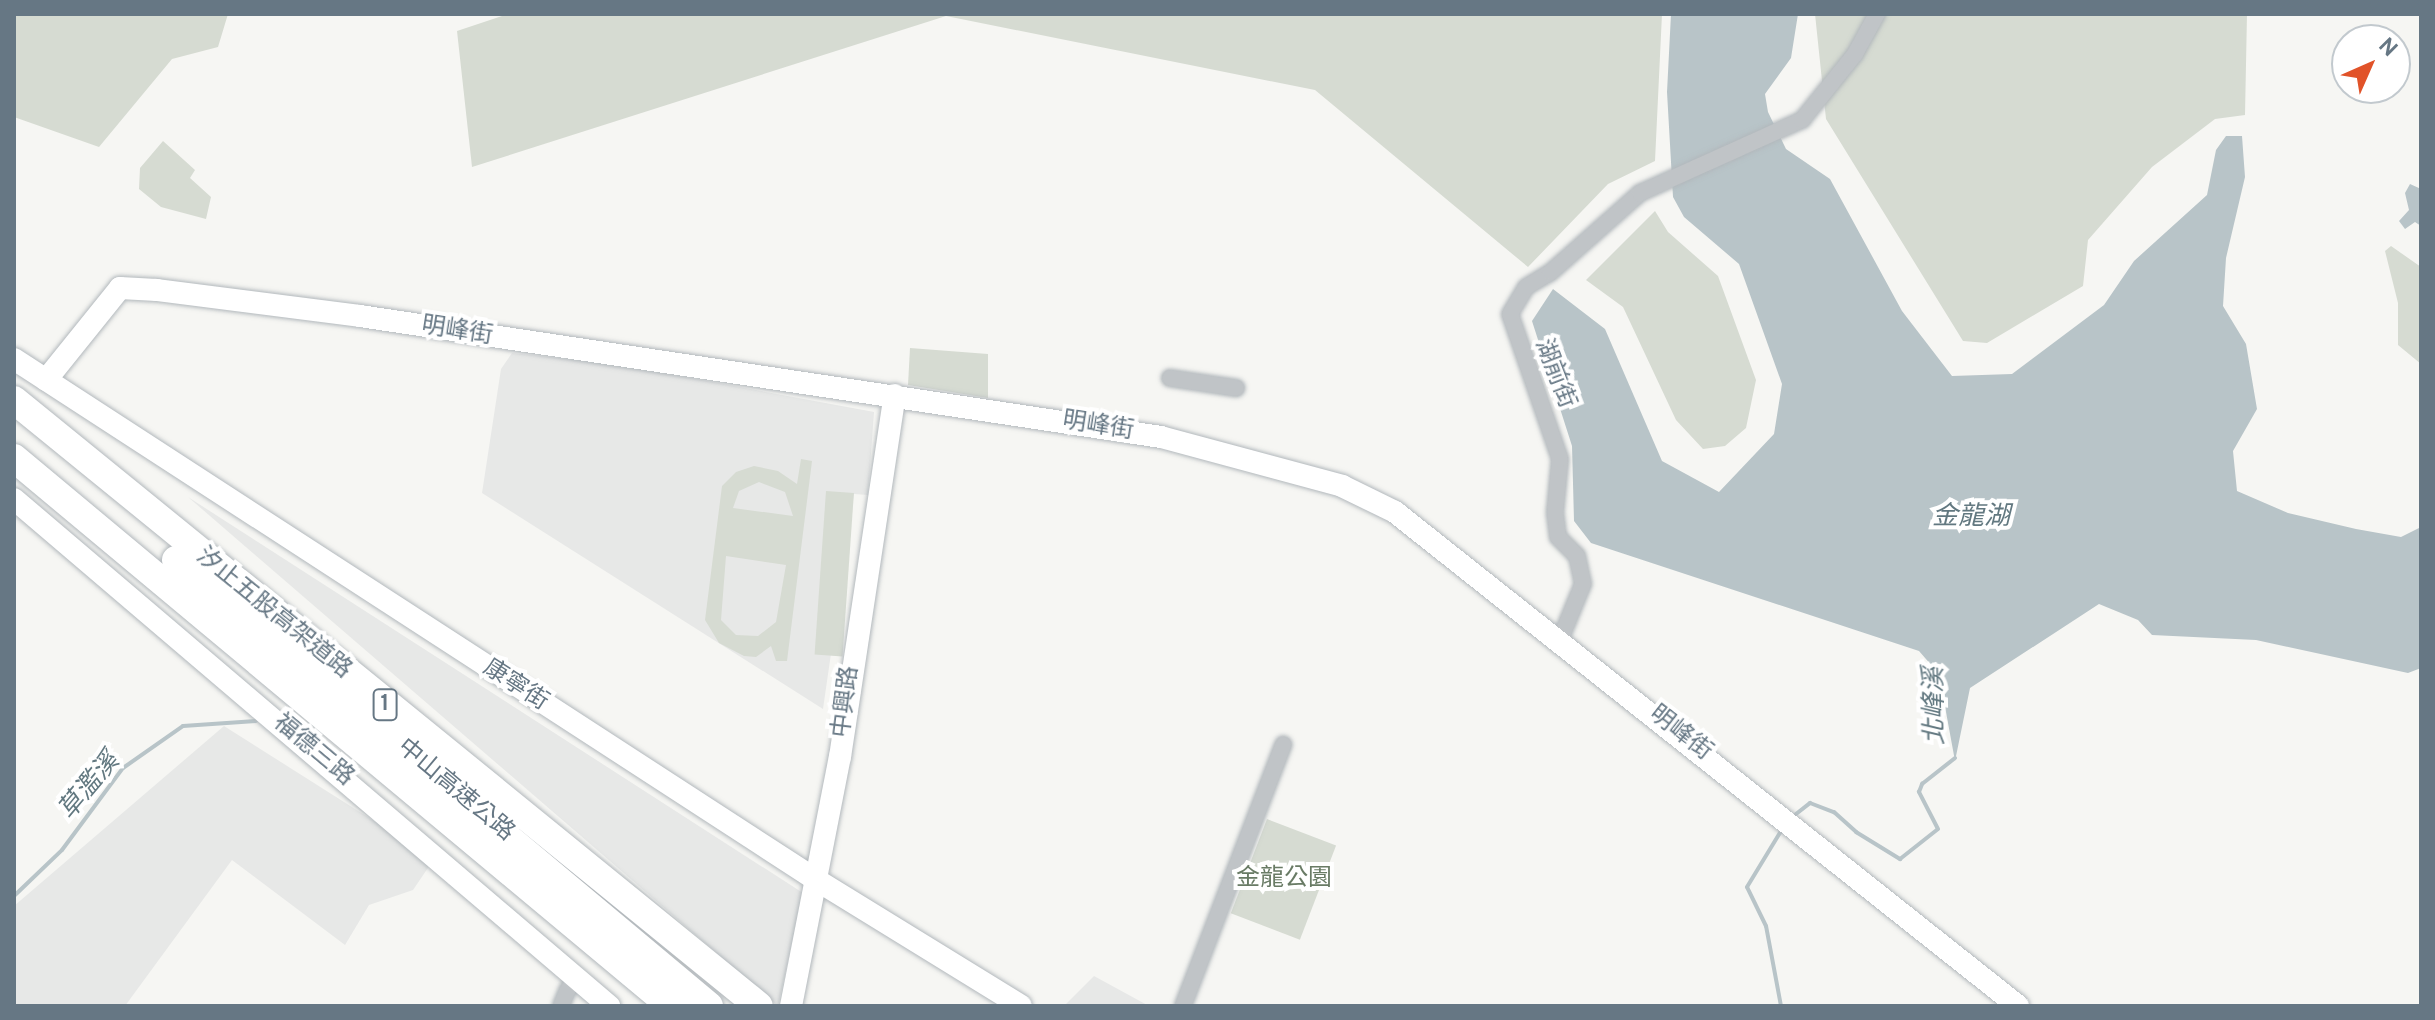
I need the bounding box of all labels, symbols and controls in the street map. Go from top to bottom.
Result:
north arrow [2331,24,2411,104]
text: N [2372,33,2402,63]
street label: 明峰街 [419,312,495,352]
street label: 湖前街 [1528,335,1580,413]
street label: 明峰街 [1060,407,1136,447]
water label: 金龍湖 [1932,502,2010,534]
street label: 汐止五股高架道路 [189,542,357,686]
street label: 康寧街 [477,654,553,718]
street label: 中興路 [828,665,866,739]
water label: 北峰溪 [1920,667,1952,745]
road number: 1 [371,687,399,723]
street label: 明峰街 [1643,700,1717,768]
street label: 福德三路 [267,709,359,793]
street label: 中山高速公路 [391,734,519,848]
water label: 草濫溪 [53,747,127,827]
park label: 金龍公園 [1236,866,1332,894]

